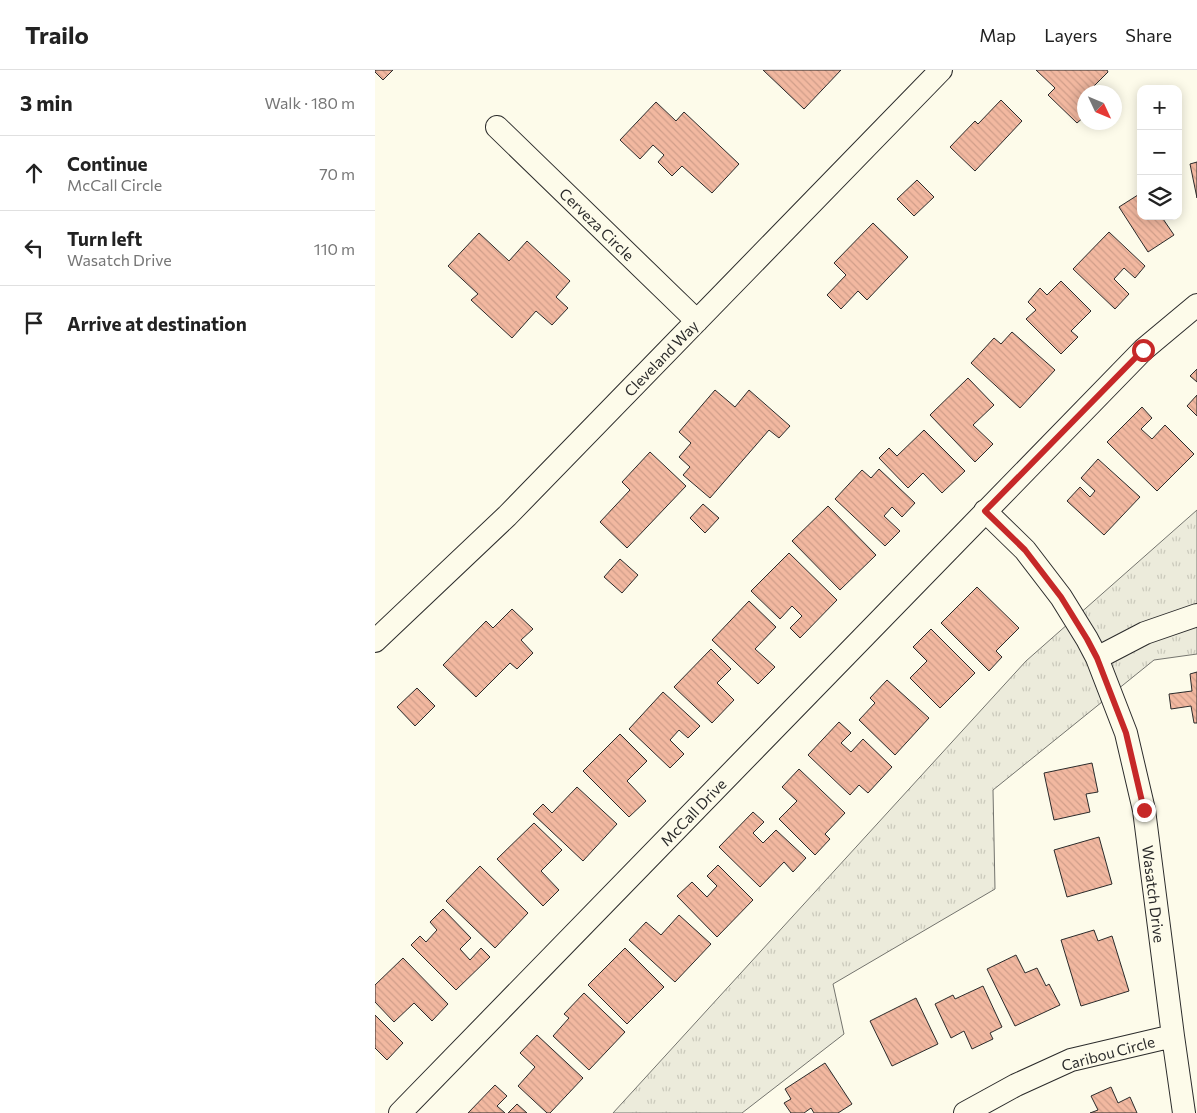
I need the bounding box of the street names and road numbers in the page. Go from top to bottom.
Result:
street label: Cerveza Circle [556,184,638,264]
street label: Cleveland Way [620,316,702,400]
street label: McCall Drive [656,775,730,849]
street label: Wasatch Drive [1139,844,1169,944]
street label: Caribou Circle [1059,1032,1157,1074]

